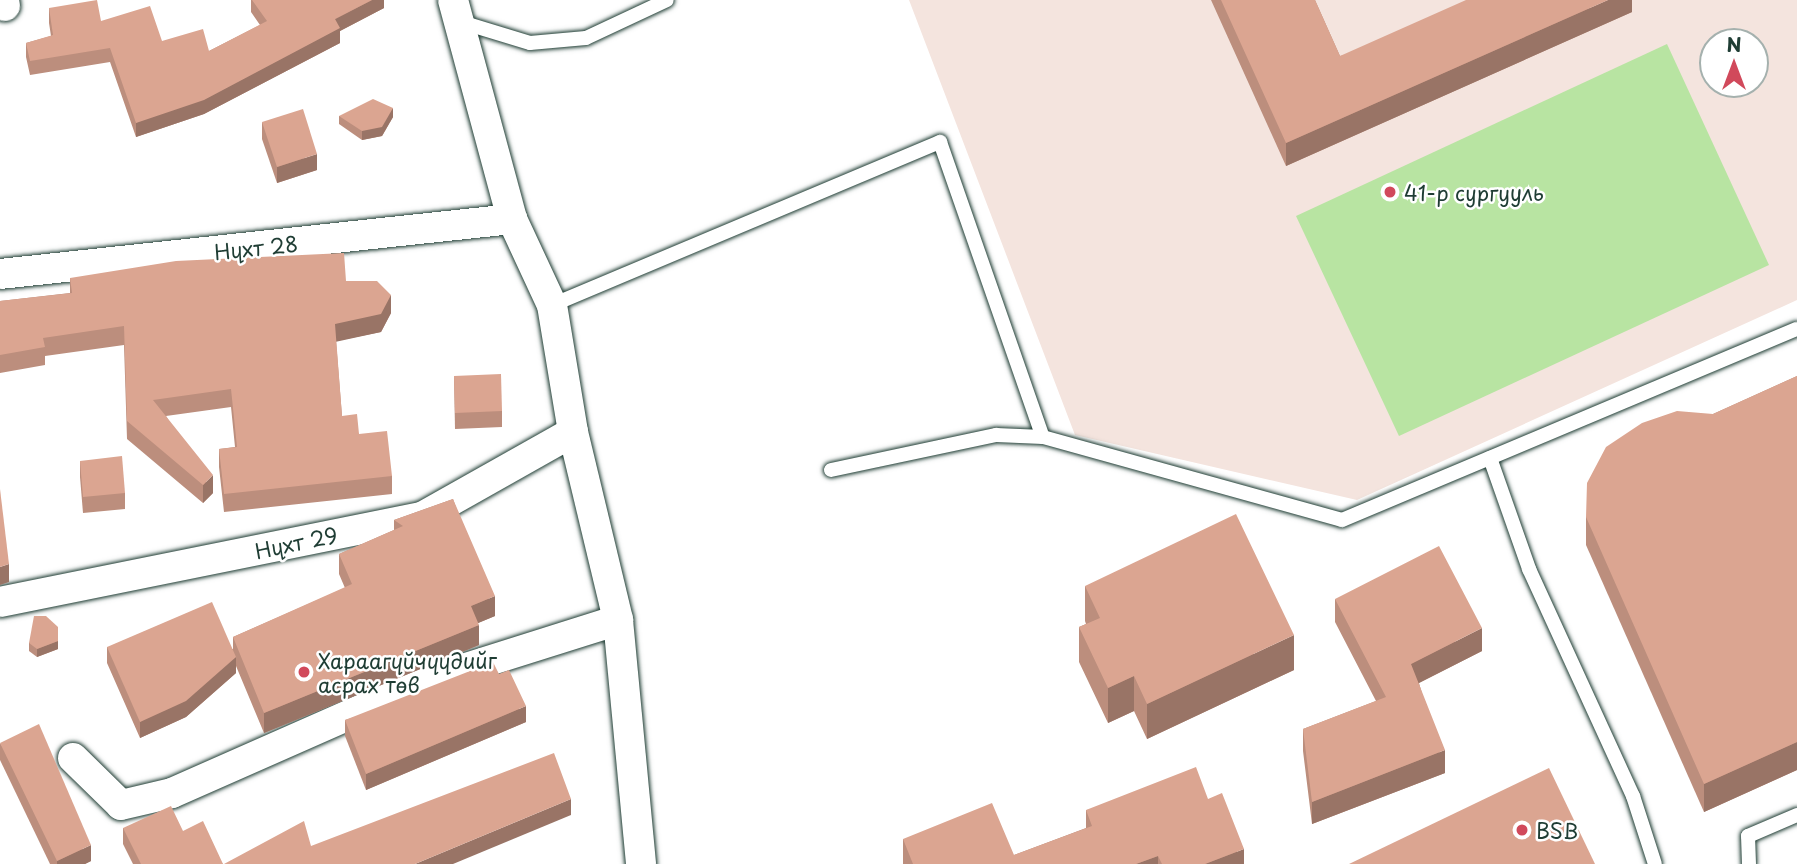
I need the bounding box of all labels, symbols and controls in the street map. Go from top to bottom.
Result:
north arrow [1699,28,1769,98]
text: N [1726,30,1742,58]
place label: 41-р сургууль [1404,179,1544,205]
marker: 41-р сургууль [1382,184,1398,200]
street label: Нүхт 28 [213,230,299,264]
street label: Нүхт 29 [253,521,339,563]
place label: Хараагүйчүүдийг асрах төв [318,647,497,697]
marker: Хараагүйчүүдийг асрах төв [296,664,312,680]
place label: BSB [1536,817,1578,843]
marker: BSB [1514,822,1530,838]

